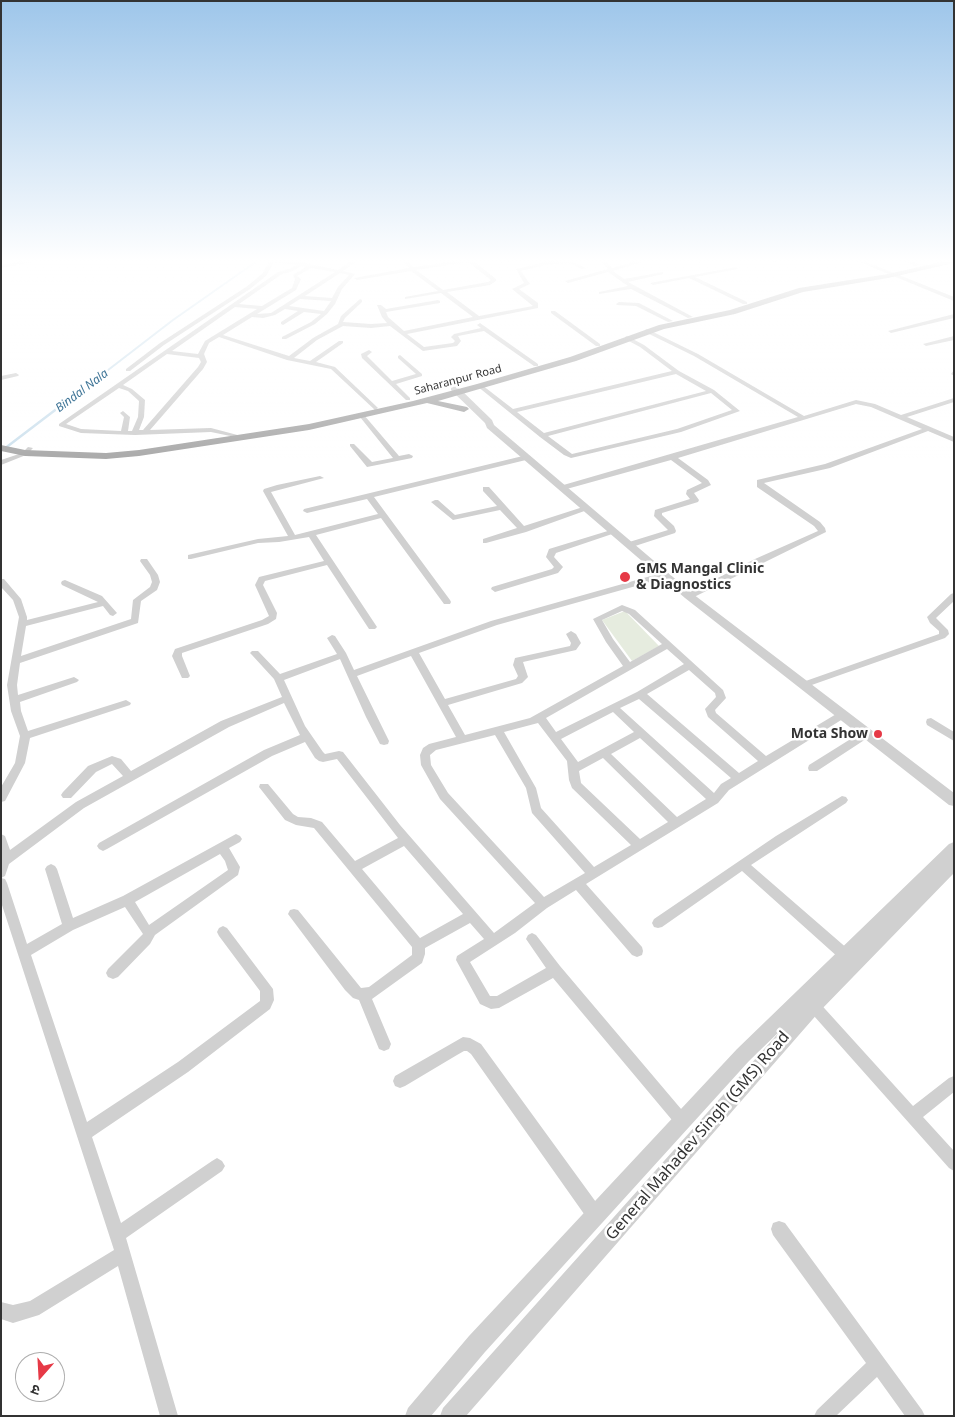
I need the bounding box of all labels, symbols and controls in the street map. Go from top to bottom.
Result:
street label: Saharanpur Road [413,362,503,398]
water label: Bindal Nala [53,366,111,416]
place label: GMS Mangal Clinic & Diagnostics [636,561,764,594]
marker: GMS Mangal Clinic & Diagnostics [618,570,632,584]
place label: Mota Show [791,726,868,742]
marker: Mota Show [872,728,884,740]
street label: General Mahadev Singh (GMS) Road [602,1028,794,1244]
north arrow [15,1352,65,1402]
text: उ [28,1380,42,1401]

